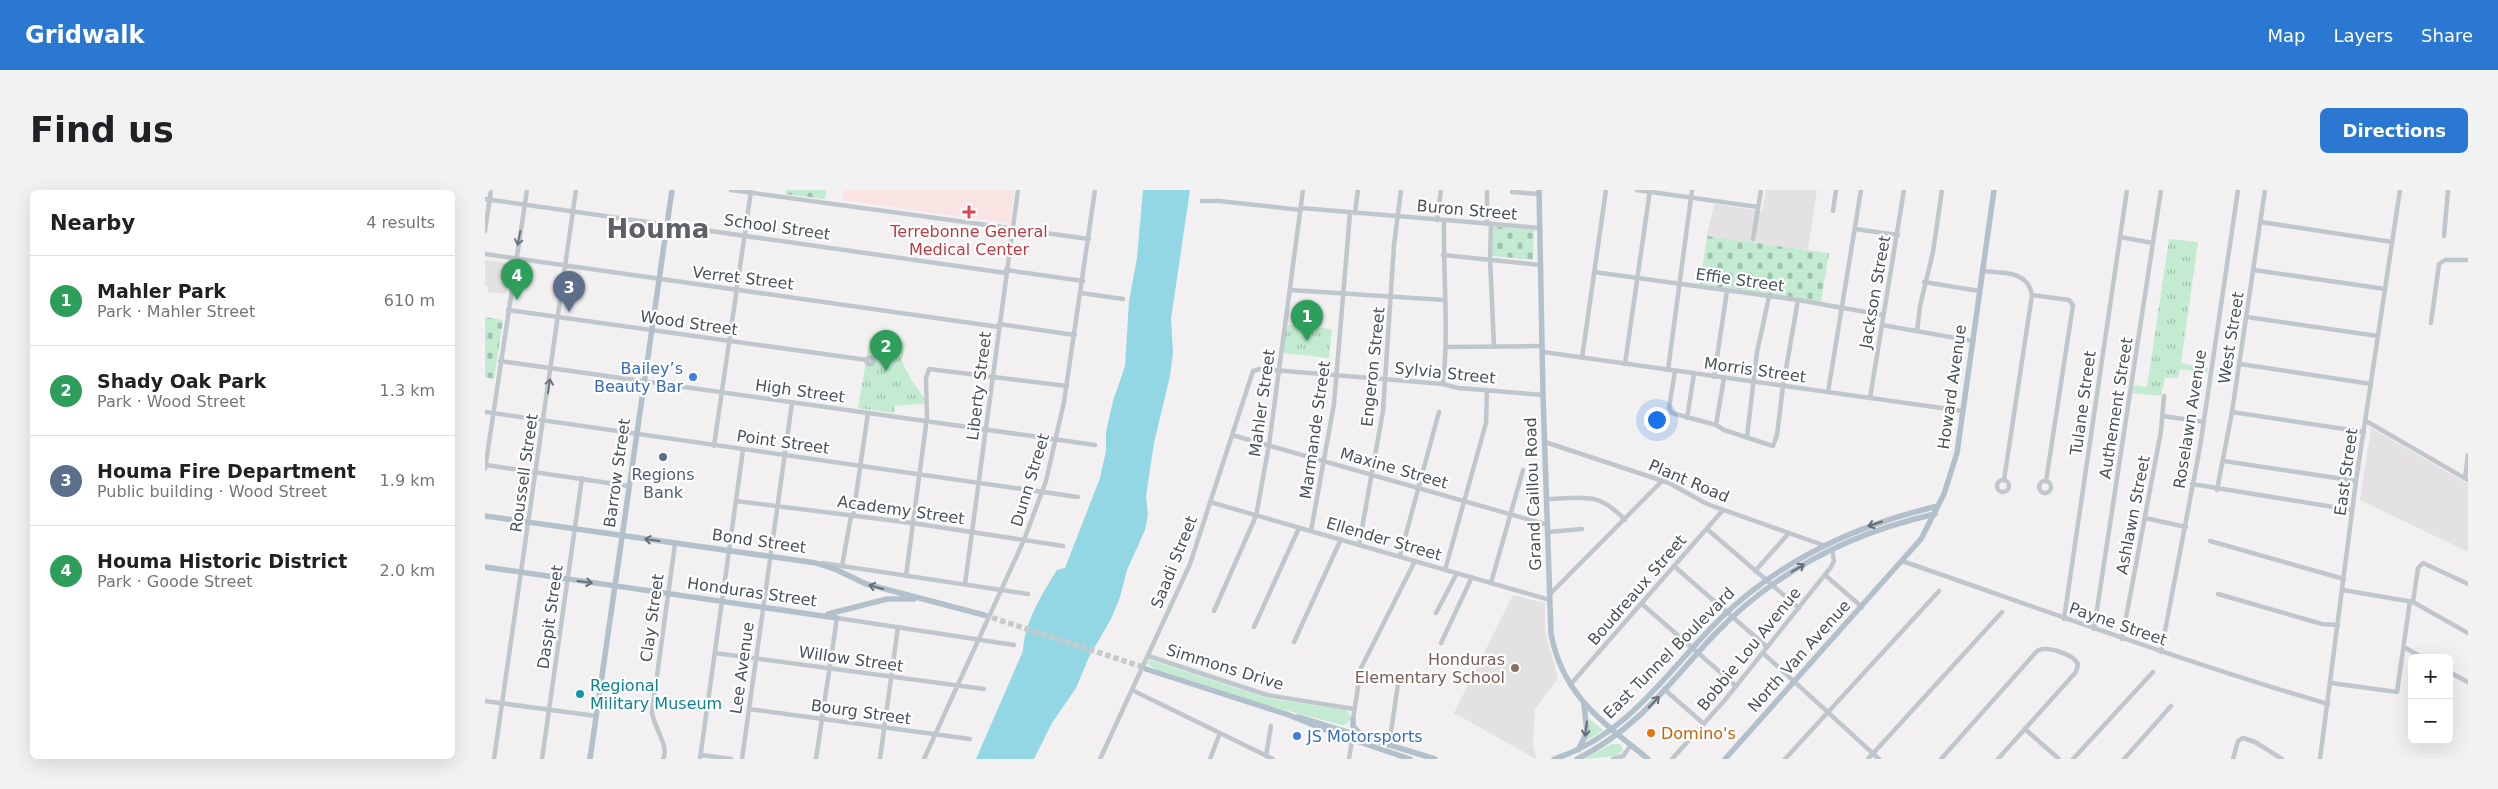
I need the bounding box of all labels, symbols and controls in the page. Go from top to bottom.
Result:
text: Gridwalk [25,21,145,49]
text: Map [2267,25,2305,46]
text: Layers [2333,25,2393,46]
text: Share [2421,25,2473,46]
button: Directions [2320,108,2468,153]
text: Find us [30,110,174,150]
street label: Buron Street [1416,196,1518,224]
marker: Terrebonne General Medical Center [962,205,976,219]
street label: School Street [723,210,831,244]
text: Nearby [50,211,135,235]
text: 4 results [366,213,435,232]
district label: Houma [607,214,709,244]
place label: Terrebonne General Medical Center [889,222,1048,259]
one-way arrow [514,230,523,246]
street label: Jackson Street [1856,234,1894,351]
pin: 4 [501,259,533,300]
street label: Verret Street [691,262,795,294]
street label: Effie Street [1695,264,1785,296]
pin: 3 [553,271,585,312]
text: Mahler Park [97,280,226,302]
text: 1 [60,291,72,310]
text: 610 m [384,291,435,310]
street label: West Street [2214,291,2248,385]
pin: 1 [1291,300,1323,341]
text: Park · Mahler Street [97,302,255,321]
street label: Engeron Street [1357,306,1389,428]
street label: Wood Street [639,307,739,339]
street label: Howard Avenue [1934,323,1970,451]
pin: 2 [870,330,902,371]
street label: Liberty Street [963,331,995,441]
street label: Authement Street [2095,336,2137,480]
street label: Mahler Street [1245,348,1279,458]
street label: Roselawn Avenue [2170,348,2210,490]
street label: Tulane Street [2066,349,2100,458]
street label: Morris Street [1703,353,1807,387]
street label: Sylvia Street [1394,358,1496,388]
place label: Bailey’s Beauty Bar [594,359,683,396]
street label: Marmande Street [1296,360,1334,500]
text: Shady Oak Park [97,370,266,392]
marker: Bailey’s Beauty Bar [687,371,699,383]
street label: High Street [754,375,846,407]
one-way arrow [545,378,555,394]
text: 2 [60,381,72,400]
text: 1.3 km [380,381,435,400]
text: Park · Wood Street [97,392,245,411]
your location [1644,407,1670,433]
street label: Roussell Street [506,413,542,533]
street label: Barrow Street [600,417,634,529]
street label: Grand Caillou Road [1521,417,1545,571]
street label: Point Street [735,426,831,458]
street label: East Street [2330,427,2362,517]
street label: Dunn Street [1007,431,1053,529]
street label: Maxine Street [1338,444,1450,492]
marker: Regions Bank [657,451,669,463]
street label: Ashlawn Street [2112,454,2154,576]
street label: Plant Road [1646,456,1732,506]
text: Houma Fire Department [97,460,356,482]
place label: Regions Bank [631,465,695,502]
text: 3 [60,471,72,490]
text: 1.9 km [380,471,435,490]
text: Public building · Wood Street [97,482,327,501]
street label: Academy Street [836,492,966,528]
street label: Saadi Street [1147,513,1201,611]
street label: Ellender Street [1324,513,1444,565]
one-way arrow [1867,520,1883,529]
street label: Bond Street [711,525,807,557]
street label: Boudreaux Street [1584,531,1690,649]
one-way arrow [645,535,661,545]
text: Houma Historic District [97,550,347,572]
text: 4 [60,561,72,580]
text: 2.0 km [380,561,435,580]
one-way arrow [1790,562,1804,572]
street label: Daspit Street [533,564,567,670]
text: Park · Goode Street [97,572,253,591]
street label: Clay Street [636,573,668,663]
street label: Honduras Street [686,573,818,611]
one-way arrow [577,577,593,587]
one-way arrow [869,581,885,591]
street label: East Tunnel Boulevard [1599,583,1739,723]
street label: Bobbie Lou Avenue [1693,583,1805,715]
street label: North Van Avenue [1744,596,1854,716]
street label: Payne Street [2067,598,2169,650]
street label: Lee Avenue [726,621,758,715]
street label: Simmons Drive [1164,640,1286,694]
street label: Willow Street [797,642,905,676]
place label: Honduras Elementary School [1355,650,1505,687]
map controls [2408,654,2453,744]
button: + [2408,654,2453,699]
marker: Honduras Elementary School [1509,662,1521,674]
place label: Regional Military Museum [590,676,722,713]
marker: Regional Military Museum [574,688,586,700]
street label: Bourg Street [810,696,912,728]
one-way arrow [1648,696,1660,708]
button: − [2408,699,2453,744]
one-way arrow [1581,720,1591,736]
place label: Domino's [1661,724,1736,743]
place label: JS Motorsports [1306,727,1423,746]
marker: Domino's [1645,727,1657,739]
marker: JS Motorsports [1291,730,1303,742]

